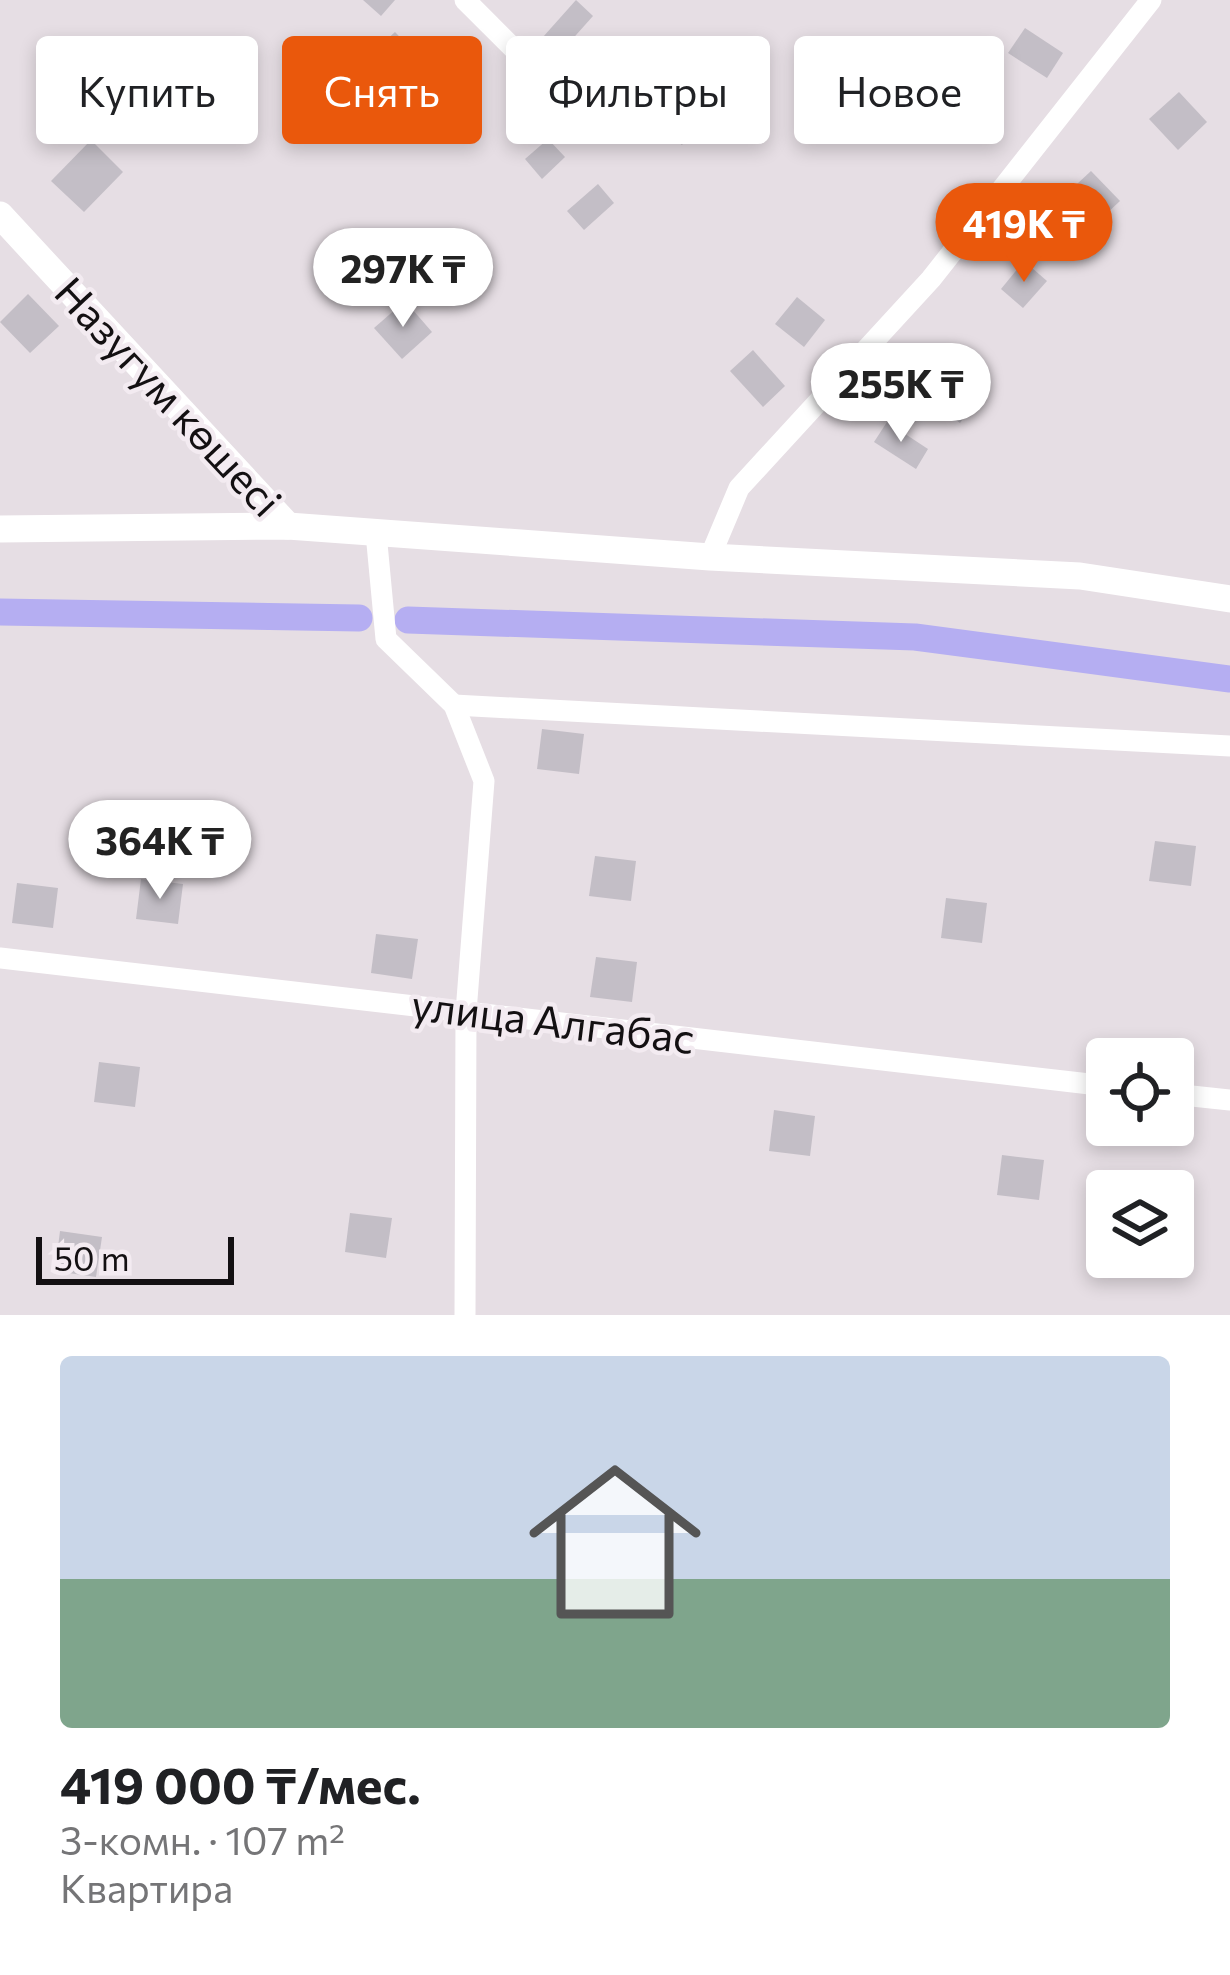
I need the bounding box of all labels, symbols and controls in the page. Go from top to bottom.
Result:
chip: Купить [36,36,258,144]
chip: Снять [282,36,482,144]
chip: Фильтры [506,36,770,144]
chip: Новое [794,36,1004,144]
pin: 419K ₸ [926,183,1122,285]
text: 419K ₸ [962,198,1086,246]
pin: 297K ₸ [305,228,501,330]
text: 297K ₸ [340,243,466,291]
street label: Назугум көшесі [45,265,294,526]
pin: 255K ₸ [803,343,999,445]
text: 255K ₸ [838,358,964,406]
pin: 364K ₸ [62,800,258,902]
text: 364K ₸ [95,815,225,863]
street label: улица Алгабас [409,977,698,1063]
map controls [1086,1038,1194,1278]
button: locate [1086,1038,1194,1146]
button: layers [1086,1170,1194,1278]
scale bar [36,1231,234,1284]
text: 50 m [54,1237,130,1278]
icon: home [507,1434,723,1650]
text: 419 000 ₸/мес. [60,1752,421,1815]
text: 3-комн. · 107 m² [60,1815,345,1863]
text: Квартира [60,1863,233,1911]

